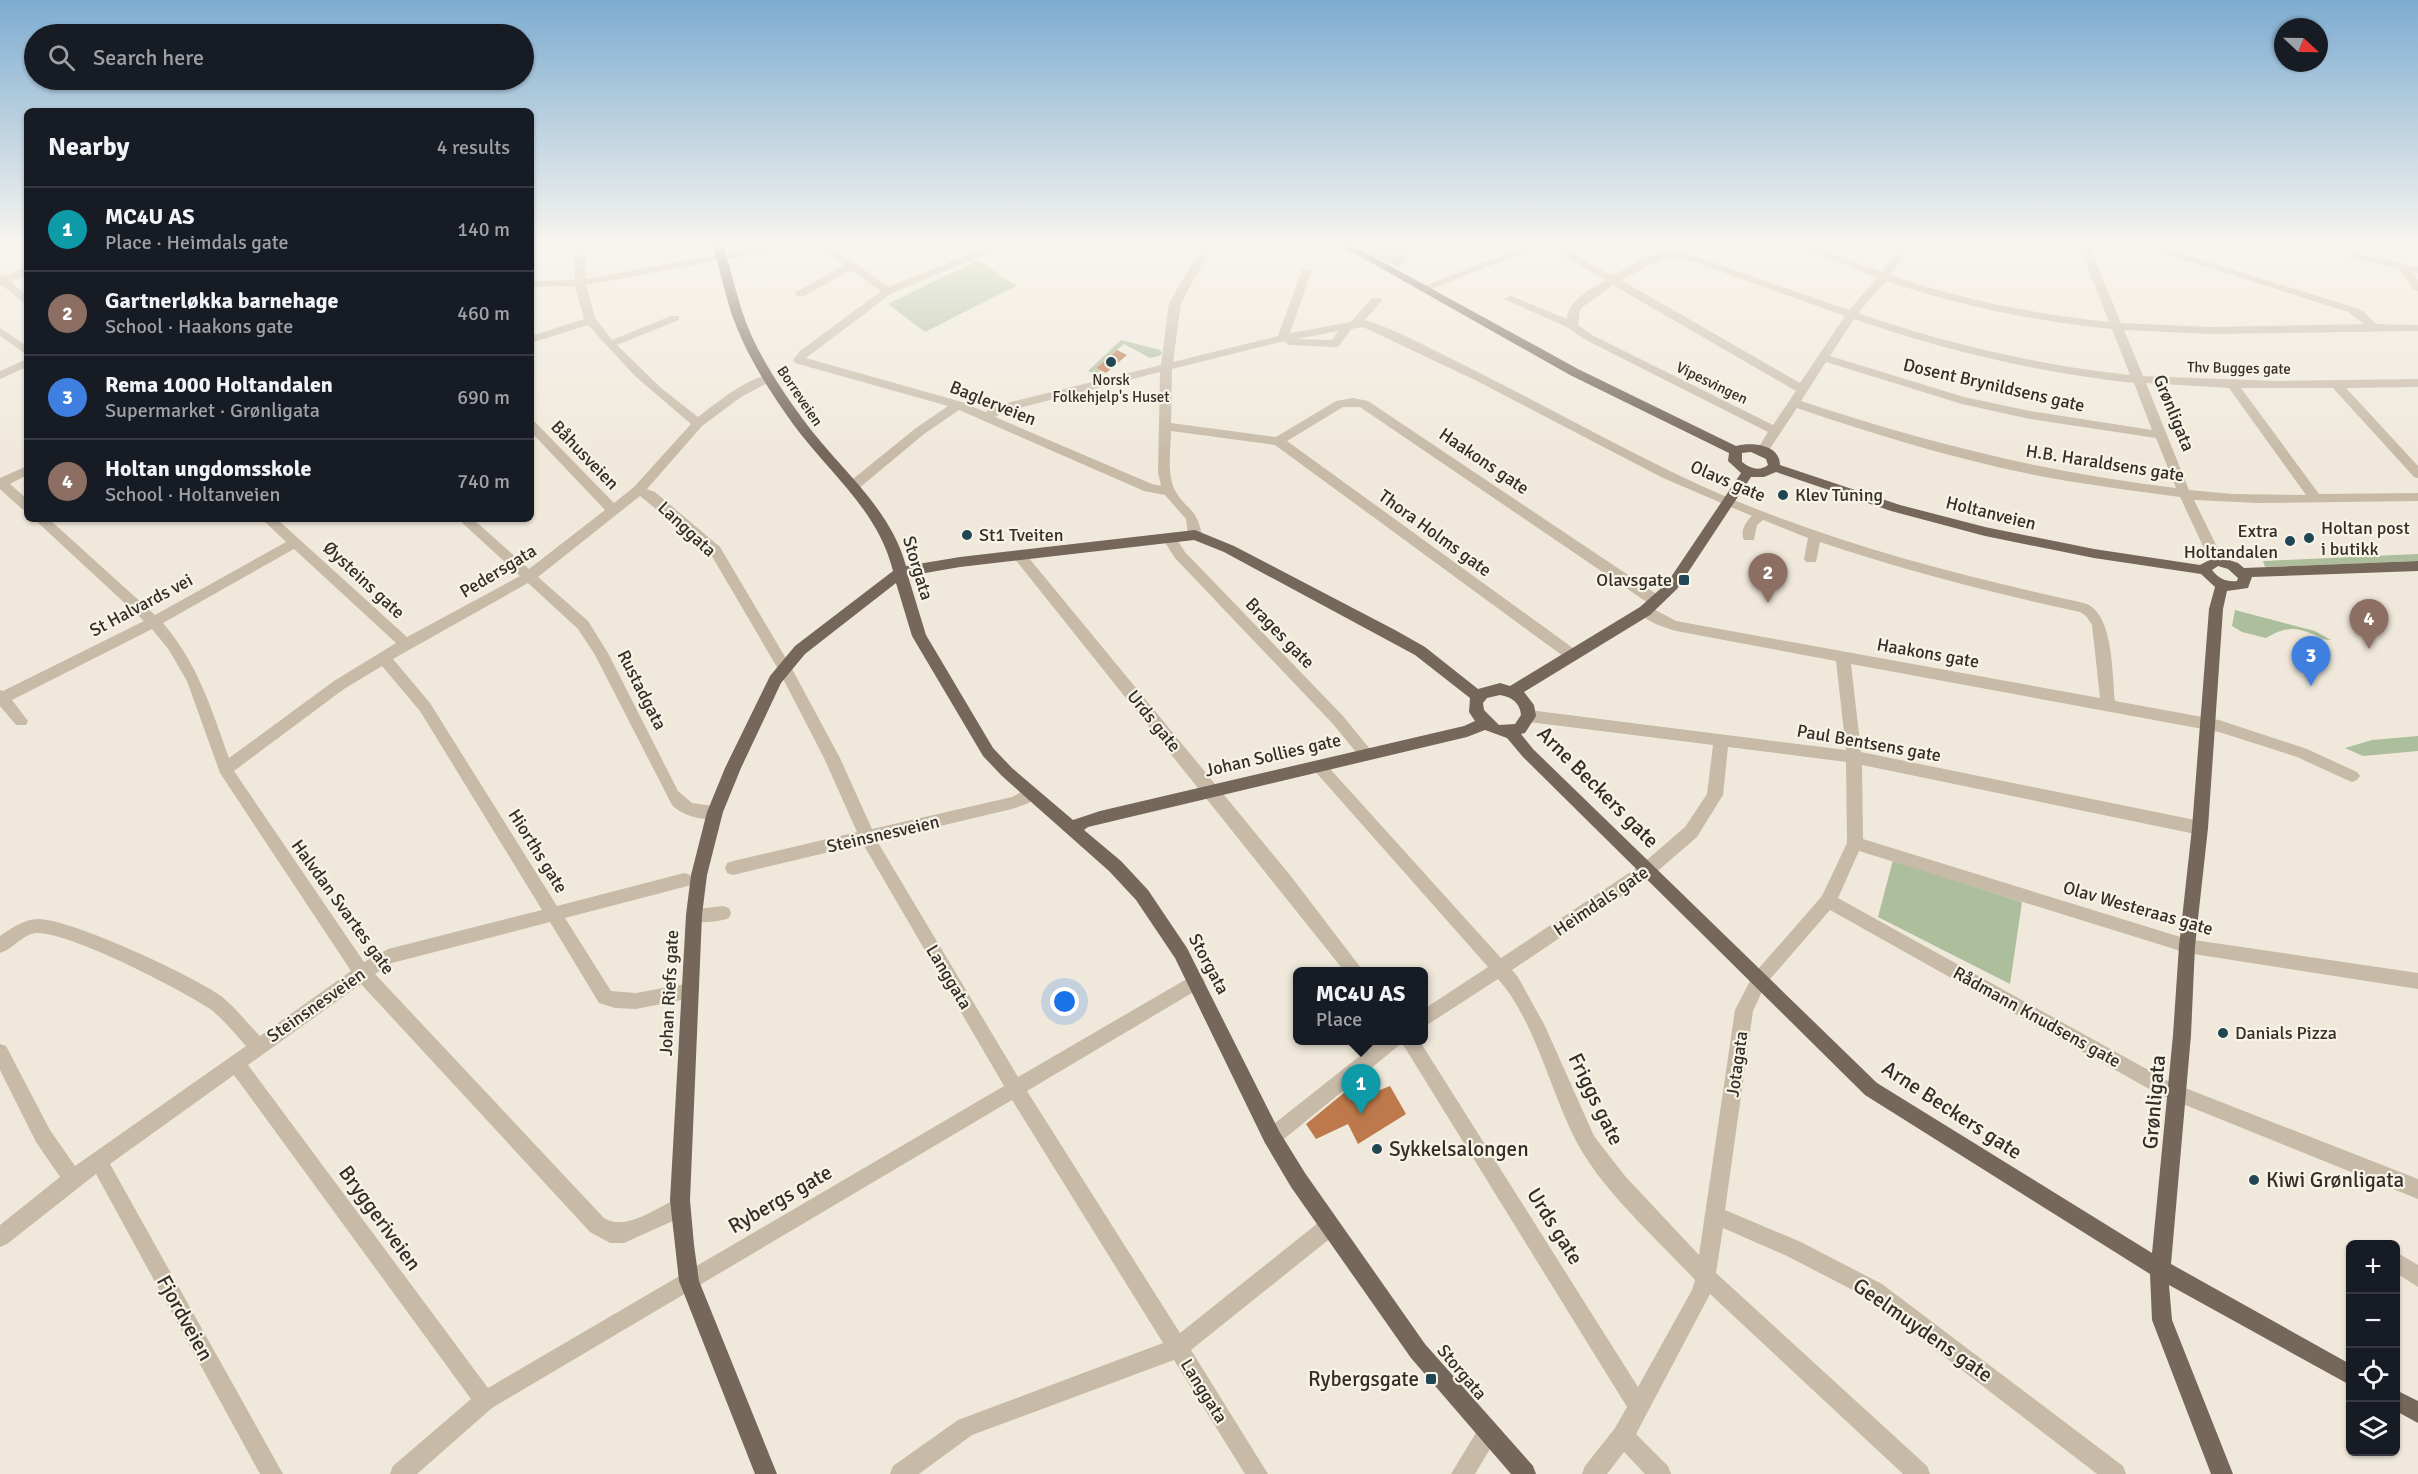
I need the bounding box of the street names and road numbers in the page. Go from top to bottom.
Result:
street label: Dosent Brynildsens gate [1901,353,2087,417]
street label: Vipesvingen [1673,358,1751,408]
street label: Thv Bugges gate [2187,358,2291,378]
street label: Borreveien [773,362,827,430]
street label: Grønligata [2149,371,2199,455]
street label: Baglerveien [947,376,1039,430]
street label: Båhusveien [546,416,624,494]
street label: Haakons gate [1435,423,1533,499]
street label: H.B. Haraldsens gate [2024,440,2186,486]
street label: Olavs gate [1687,455,1769,507]
street label: Thora Holms gate [1374,485,1496,581]
street label: Holtanveien [1944,491,2038,535]
street label: Langgata [653,497,721,561]
street label: Storgata [898,533,938,603]
street label: Øysteins gate [319,537,409,623]
street label: Pedersgata [456,540,540,602]
street label: St Halvards vei [86,569,196,641]
street label: Brages gate [1241,593,1319,673]
street label: Haakons gate [1875,633,1981,673]
street label: Rustadgata [612,646,672,734]
street label: Urds gate [1122,686,1186,756]
street label: Paul Bentsens gate [1795,719,1943,767]
street label: Arne Beckers gate [1532,721,1664,853]
street label: Johan Sollies gate [1203,729,1343,781]
street label: Hiorths gate [504,805,572,897]
street label: Steinsnesveien [824,810,942,858]
street label: Halvdan Svartes gate [287,835,399,979]
street label: Heimdals gate [1549,861,1653,941]
street label: Olav Westeraas gate [2060,876,2216,940]
street label: Johan Riefs gate [655,929,683,1057]
street label: Storgata [1184,930,1234,998]
street label: Langgata [921,941,977,1013]
street label: Rådmann Knudsens gate [1949,962,2125,1072]
street label: Steinsnesveien [263,963,369,1047]
street label: Jotagata [1721,1030,1753,1098]
street label: Friggs gate [1563,1049,1629,1149]
street label: Grønligata [2137,1054,2171,1150]
street label: Arne Beckers gate [1877,1055,2027,1165]
street label: Rybergs gate [723,1159,837,1239]
street label: Bryggeriveien [333,1160,427,1276]
street label: Urds gate [1521,1183,1589,1269]
street label: Fjordveien [151,1271,219,1365]
street label: Geelmuydens gate [1848,1272,1998,1388]
street label: Storgata [1432,1340,1492,1404]
street label: Langgata [1176,1355,1232,1427]

